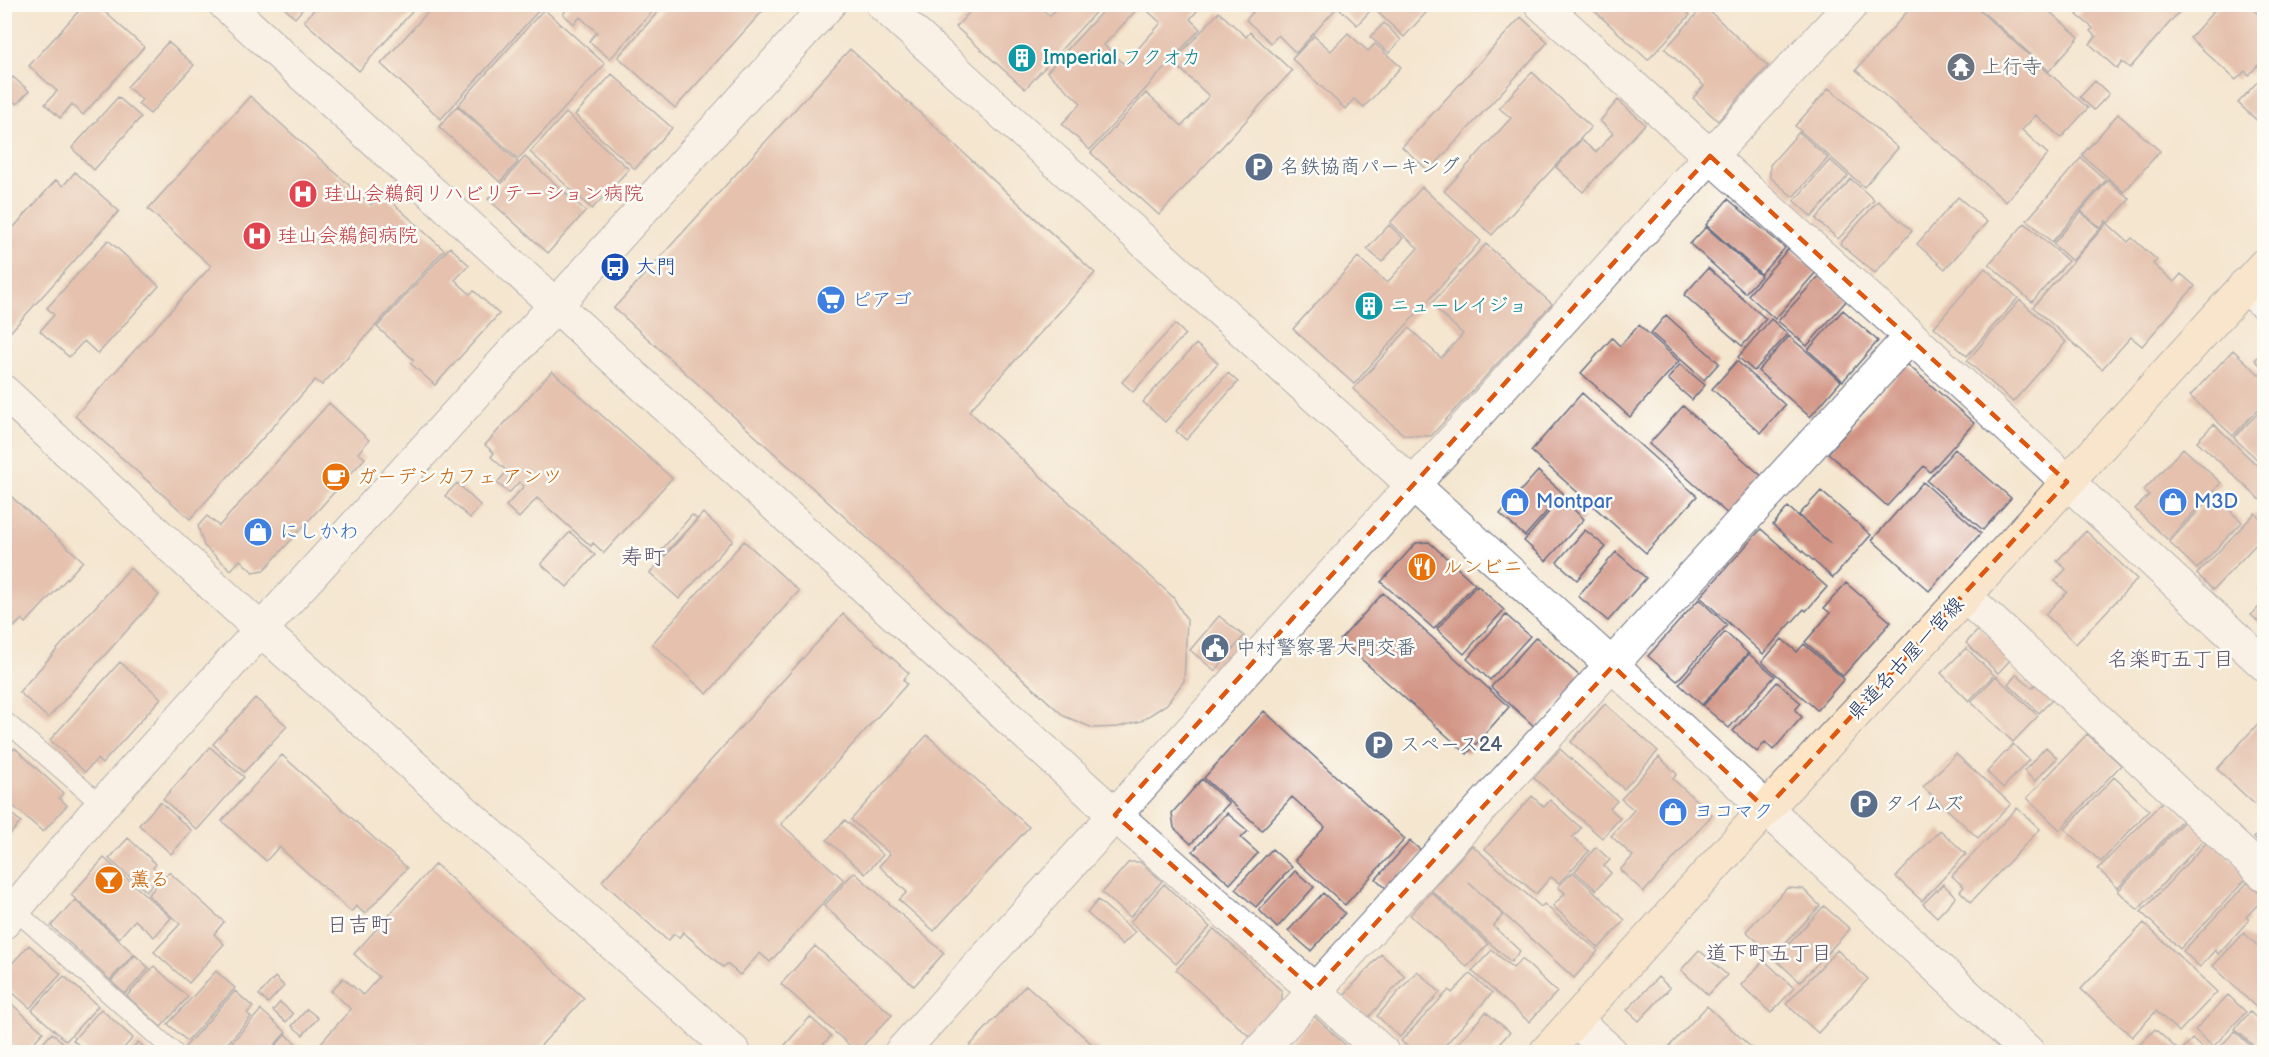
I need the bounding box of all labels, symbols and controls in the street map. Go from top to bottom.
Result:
building icon: Imperial フクオカ [1006,42,1038,74]
place label: Imperial フクオカ [1043,46,1201,70]
temple icon: 上行寺 [1945,51,1977,83]
place label: 上行寺 [1982,55,2042,79]
parking icon: 名鉄協商パーキング [1243,151,1275,183]
place label: 名鉄協商パーキング [1280,155,1460,179]
hospital icon: 珪山会鵜飼リハビリテーション病院 [287,178,319,210]
place label: 珪山会鵜飼リハビリテーション病院 [324,182,644,206]
hospital icon: 珪山会鵜飼病院 [241,220,273,252]
place label: 珪山会鵜飼病院 [278,224,418,248]
bus stop icon: 大門 [599,251,631,283]
place label: 大門 [636,255,676,279]
supermarket icon: ピアゴ [815,284,847,316]
place label: ピアゴ [852,288,912,312]
building icon: ニューレイジョ [1353,290,1385,322]
place label: ニューレイジョ [1390,294,1528,318]
cafe icon: ガーデンカフェ アンツ [320,461,352,493]
place label: ガーデンカフェ アンツ [357,465,562,489]
shop icon: Montpar [1499,486,1531,518]
shop icon: M3D [2157,486,2189,518]
place label: Montpar [1536,490,1613,514]
place label: M3D [2194,490,2238,514]
shop icon: にしかわ [242,516,274,548]
place label: にしかわ [279,520,359,544]
district label: 寿町 [621,544,665,571]
restaurant icon: ルンビニ [1406,551,1438,583]
place label: ルンビニ [1443,555,1523,579]
street label: 県道名古屋一宮線 [1843,592,1969,726]
public building icon: 中村警察署大門交番 [1199,632,1231,664]
place label: 中村警察署大門交番 [1236,636,1416,660]
district label: 名楽町五丁目 [2108,647,2234,672]
parking icon: スペース24 [1363,729,1395,761]
place label: スペース24 [1400,733,1503,757]
parking icon: タイムズ [1848,788,1880,820]
place label: タイムズ [1885,792,1963,816]
shop icon: ヨコマク [1657,796,1689,828]
place label: ヨコマク [1694,800,1774,824]
bar icon: 薫る [93,864,125,896]
place label: 薫る [130,868,170,892]
district label: 日吉町 [326,912,392,939]
district label: 道下町五丁目 [1706,941,1832,966]

